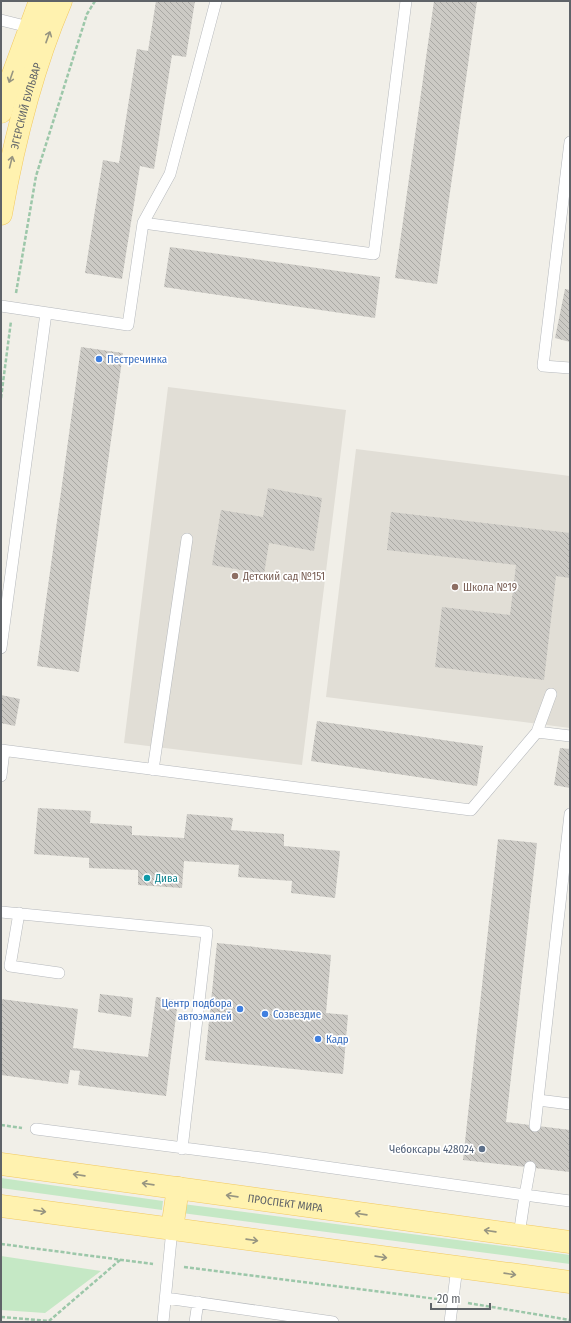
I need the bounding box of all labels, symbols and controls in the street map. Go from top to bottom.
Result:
one-way arrow [44,32,52,44]
street label: ЭГЕРСКИЙ БУЛЬВАР [8,61,44,150]
one-way arrow [7,70,15,82]
one-way arrow [7,156,15,169]
place label: Пестречинка [107,353,167,366]
marker: Пестречинка [94,354,104,364]
place label: Детский сад №151 [242,570,325,583]
marker: Детский сад №151 [230,571,240,581]
place label: Школа №19 [463,581,517,594]
marker: Школа №19 [450,582,460,592]
place label: Дива [154,872,178,885]
marker: Дива [142,873,152,883]
place label: Центр подбора автоэмалей [161,997,232,1023]
marker: Центр подбора автоэмалей [235,1004,245,1014]
place label: Созвездие [273,1008,321,1021]
marker: Созвездие [260,1009,270,1019]
place label: Кадр [326,1033,349,1046]
marker: Кадр [313,1034,323,1044]
place label: Чебоксары 428024 [389,1143,475,1156]
marker: Чебоксары 428024 [477,1144,487,1154]
one-way arrow [73,1171,86,1179]
one-way arrow [142,1180,155,1188]
street label: ПРОСПЕКТ МИРА [247,1191,324,1215]
one-way arrow [226,1192,239,1200]
one-way arrow [33,1207,46,1215]
one-way arrow [355,1210,368,1217]
one-way arrow [484,1227,497,1235]
one-way arrow [245,1236,258,1243]
one-way arrow [374,1253,387,1261]
one-way arrow [503,1270,516,1278]
scale bar [431,1285,490,1311]
text: 20 m [437,1292,461,1306]

